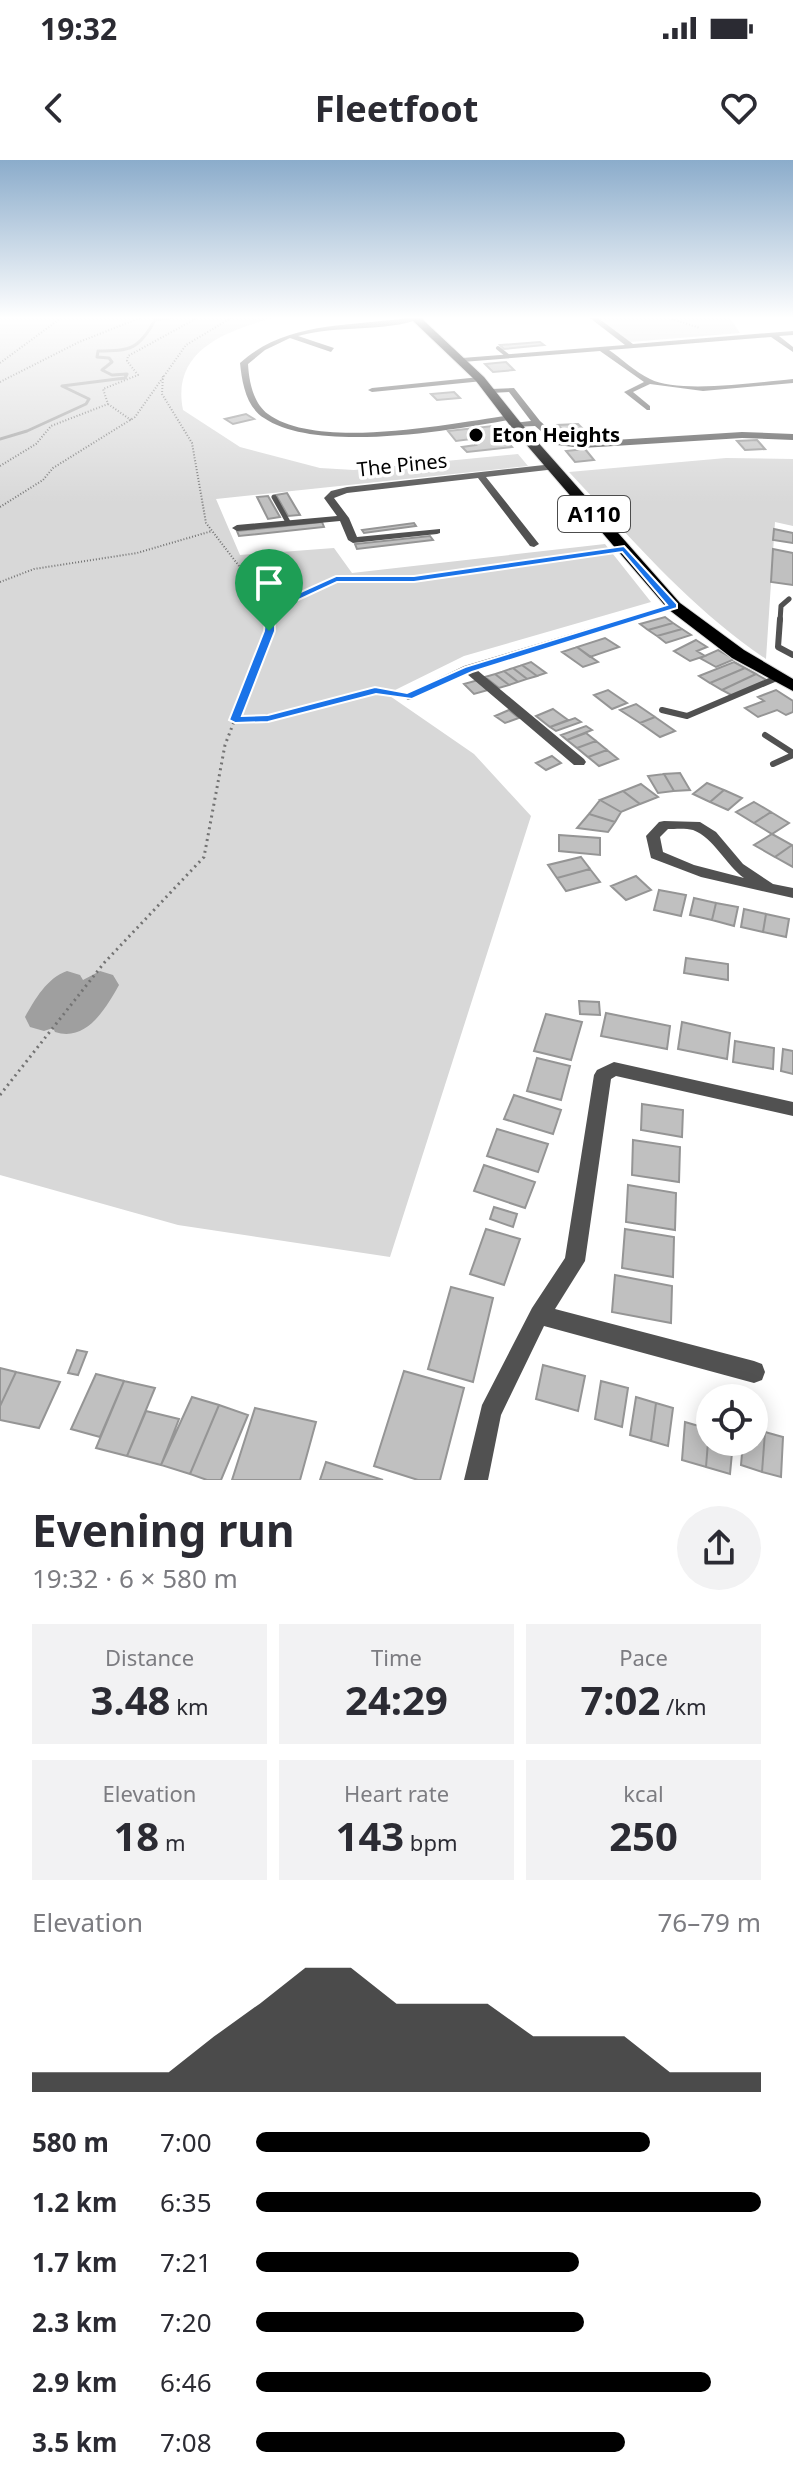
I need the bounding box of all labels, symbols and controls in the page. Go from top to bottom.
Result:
text: 19:32 [40,8,117,49]
text: Fleetfoot [315,84,478,133]
icon: back [32,86,76,130]
icon: heart [717,86,761,130]
place label: Eton Heights [492,421,620,448]
marker: Eton Heights [467,426,485,444]
street label: The Pines [356,446,448,483]
road number: A110 [558,496,630,532]
pin [235,549,303,631]
icon: arrive [247,561,291,605]
map controls [696,1384,768,1456]
button: locate [696,1384,768,1456]
text: Evening run [32,1500,295,1560]
button: share [677,1506,761,1590]
text: 19:32 · 6 × 580 m [32,1560,238,1596]
text: Distance [105,1642,194,1672]
text: Time [371,1642,422,1672]
text: Pace [619,1642,668,1672]
text: 3.48 [91,1672,170,1727]
text: 24:29 [345,1672,448,1727]
text: 7:02 [580,1672,660,1727]
text: km [170,1691,208,1721]
text: /km [660,1691,707,1721]
text: Elevation [103,1778,196,1808]
text: Heart rate [344,1778,449,1808]
text: kcal [623,1778,664,1808]
text: 18 [113,1808,159,1863]
text: 143 [336,1808,404,1863]
text: 250 [609,1808,678,1863]
text: m [159,1827,186,1857]
text: bpm [404,1827,458,1857]
text: Elevation [32,1904,143,1940]
text: 76–79 m [657,1904,761,1940]
text: 580 m [32,2124,109,2160]
text: 7:00 [160,2124,212,2160]
text: 1.2 km [32,2184,117,2220]
text: 6:35 [160,2184,212,2220]
text: 1.7 km [32,2244,117,2280]
text: 7:21 [160,2244,212,2280]
text: 2.3 km [32,2304,117,2340]
text: 7:20 [160,2304,212,2340]
text: 2.9 km [32,2364,117,2400]
text: 6:46 [160,2364,212,2400]
text: 3.5 km [32,2424,117,2460]
text: 7:08 [160,2424,212,2460]

